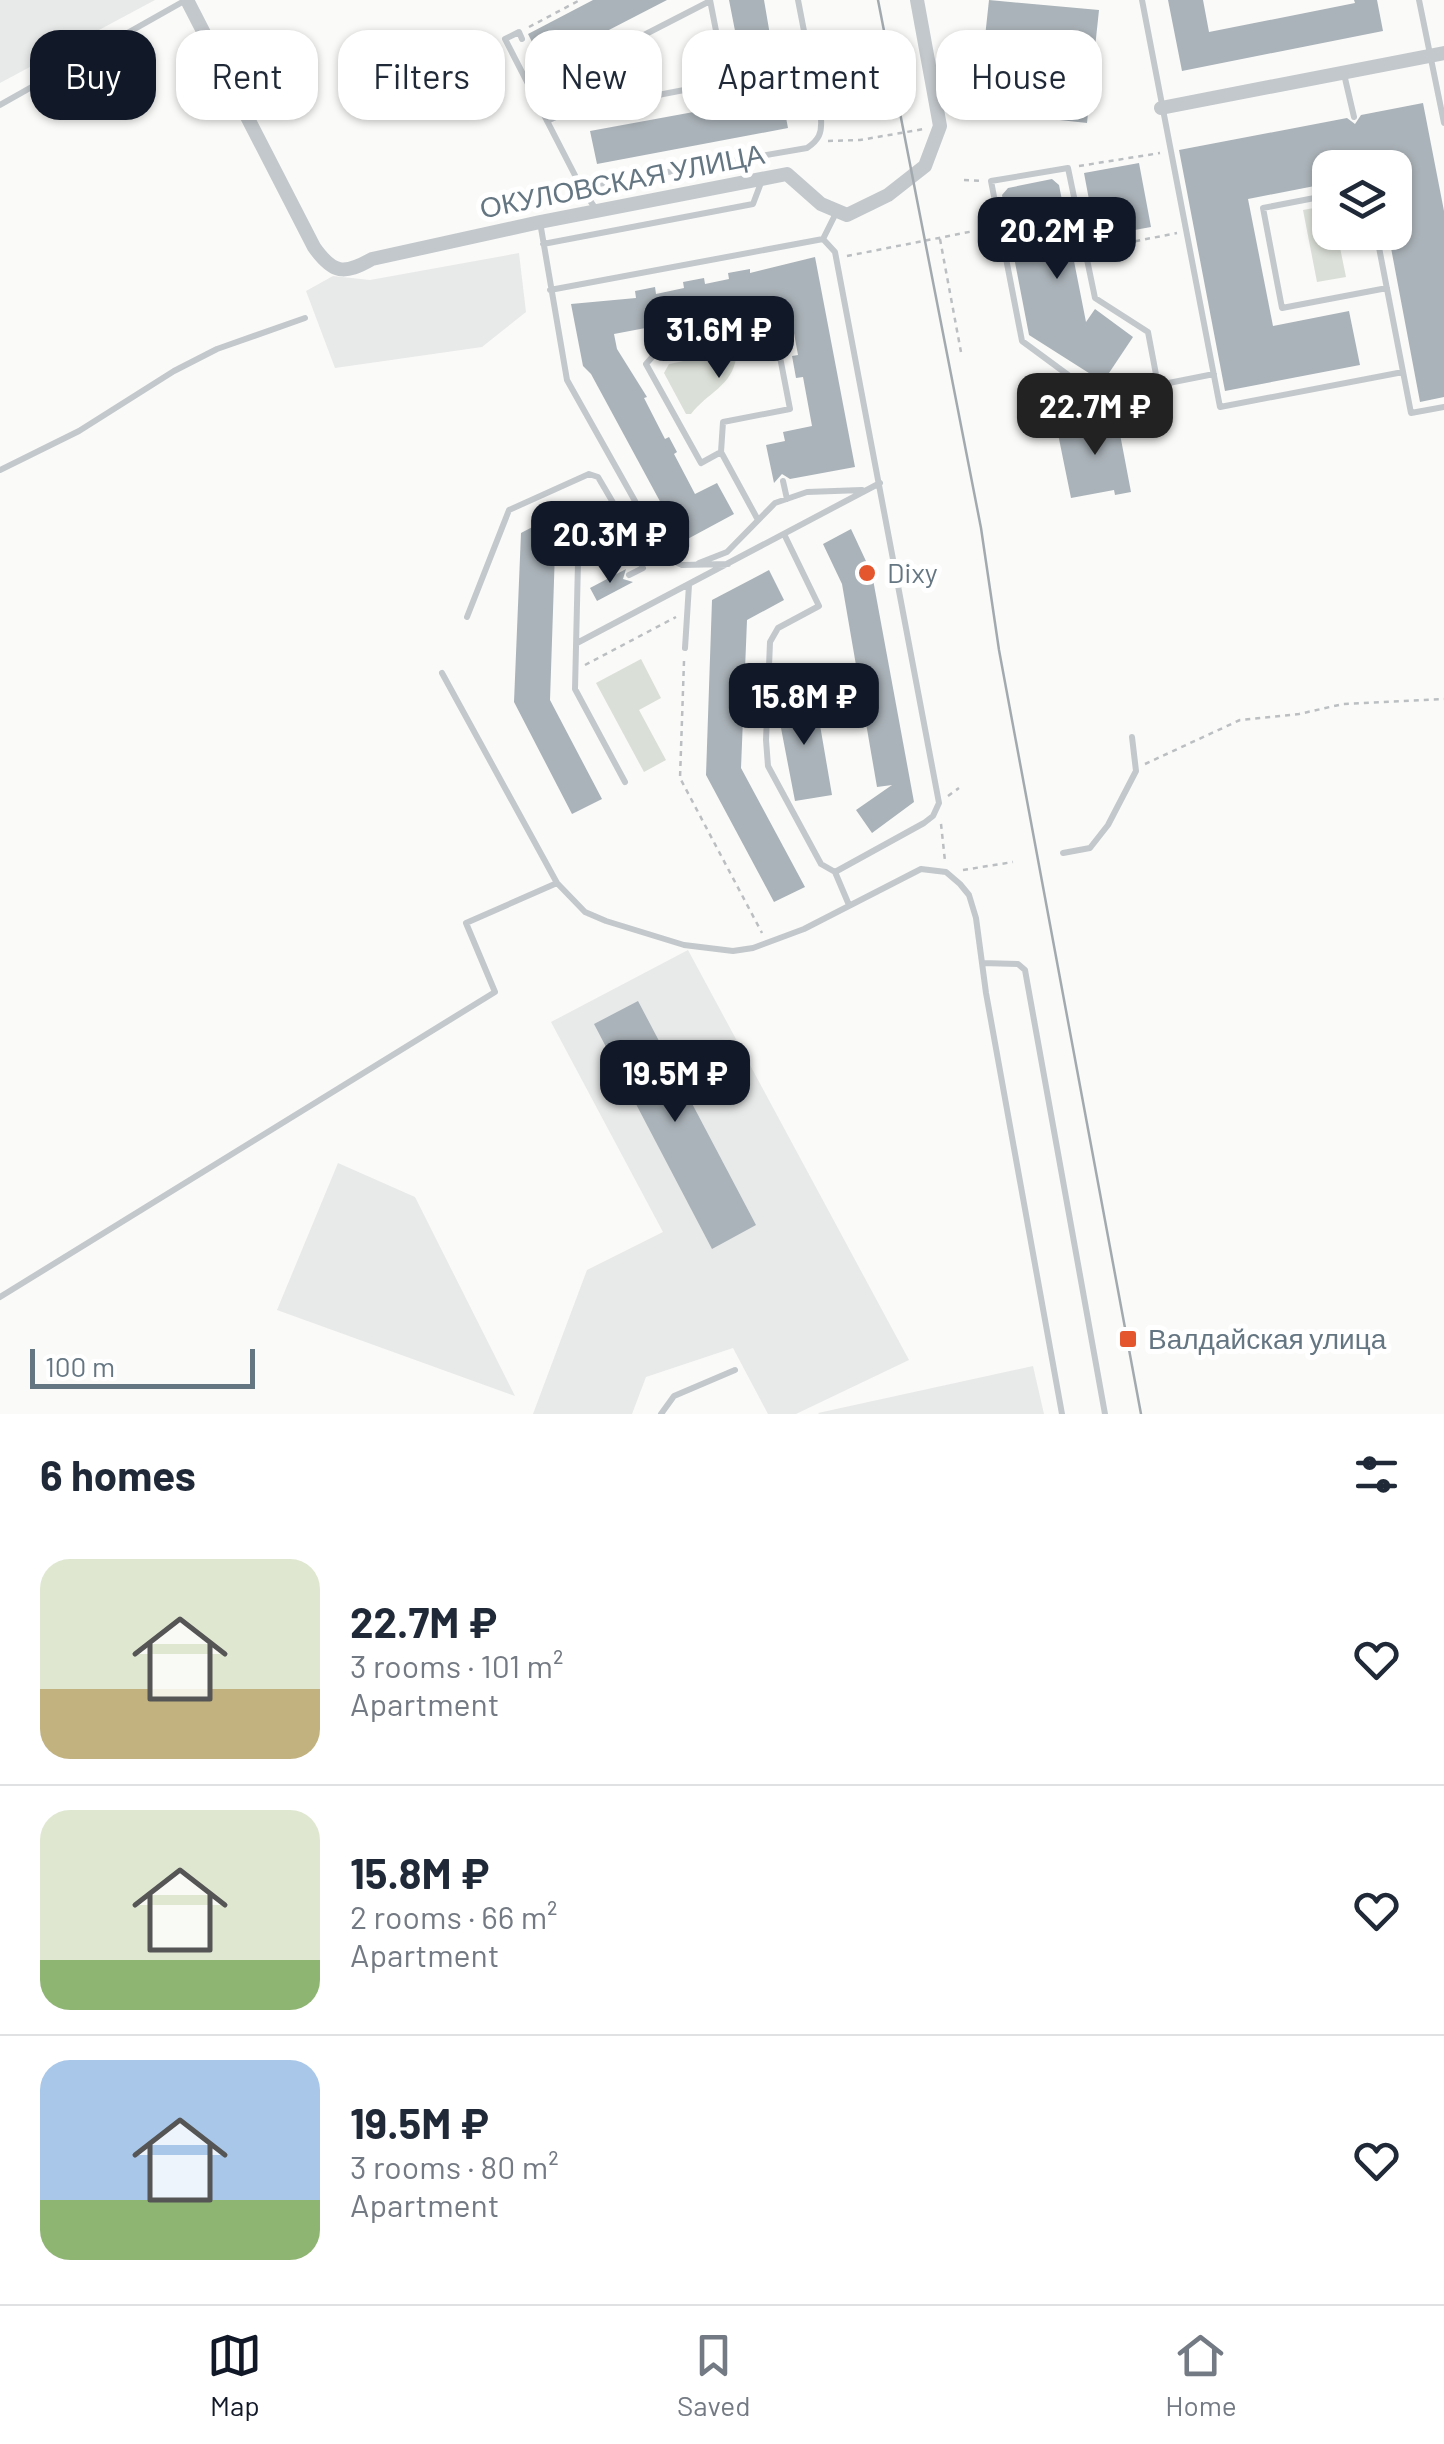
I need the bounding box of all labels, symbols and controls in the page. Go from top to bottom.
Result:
chip: Buy [30,30,156,120]
chip: Rent [176,30,318,120]
chip: Filters [338,30,505,120]
chip: New [525,30,662,120]
chip: Apartment [682,30,916,120]
chip: House [936,30,1102,120]
street label: ОКУЛОВСКАЯ УЛИЦА [477,136,767,224]
map controls [1312,150,1412,250]
button: layers [1312,150,1412,250]
pin: 20.2M ₽ [965,197,1149,282]
text: 20.2M ₽ [1000,210,1114,248]
pin: 31.6M ₽ [627,296,811,381]
text: 31.6M ₽ [666,309,772,347]
pin: 22.7M ₽ [1003,373,1187,458]
text: 22.7M ₽ [1039,386,1151,424]
pin: 20.3M ₽ [518,501,702,586]
text: 20.3M ₽ [553,514,667,552]
place label: Dixy [887,555,938,589]
marker: Dixy [856,562,878,584]
pin: 15.8M ₽ [712,663,896,748]
text: 15.8M ₽ [751,676,857,714]
pin: 19.5M ₽ [583,1040,767,1125]
text: 19.5M ₽ [622,1053,728,1091]
place label: Валдайская улица [1148,1321,1387,1355]
marker: Валдайская улица [1117,1328,1139,1350]
scale bar [30,1344,255,1388]
text: 100 m [45,1349,115,1383]
icon: filters [1349,1447,1404,1502]
text: 6 homes [40,1449,196,1499]
text: 22.7M ₽ [350,1596,497,1646]
icon: home [120,1599,240,1719]
icon: heart [1349,1632,1404,1687]
text: 3 rooms · 101 m² [350,1646,564,1684]
text: Apartment [350,1684,499,1722]
text: 15.8M ₽ [350,1847,489,1897]
icon: home [120,1850,240,1970]
icon: heart [1349,1883,1404,1938]
text: 2 rooms · 66 m² [350,1897,558,1935]
text: Apartment [350,1935,499,1973]
text: 19.5M ₽ [350,2097,489,2147]
icon: home [120,2100,240,2220]
icon: heart [1349,2133,1404,2188]
text: 3 rooms · 80 m² [350,2147,559,2185]
text: Apartment [350,2185,499,2223]
tab: Map [207,2328,262,2422]
tab: Saved [677,2328,750,2422]
tab: Home [1165,2328,1237,2422]

